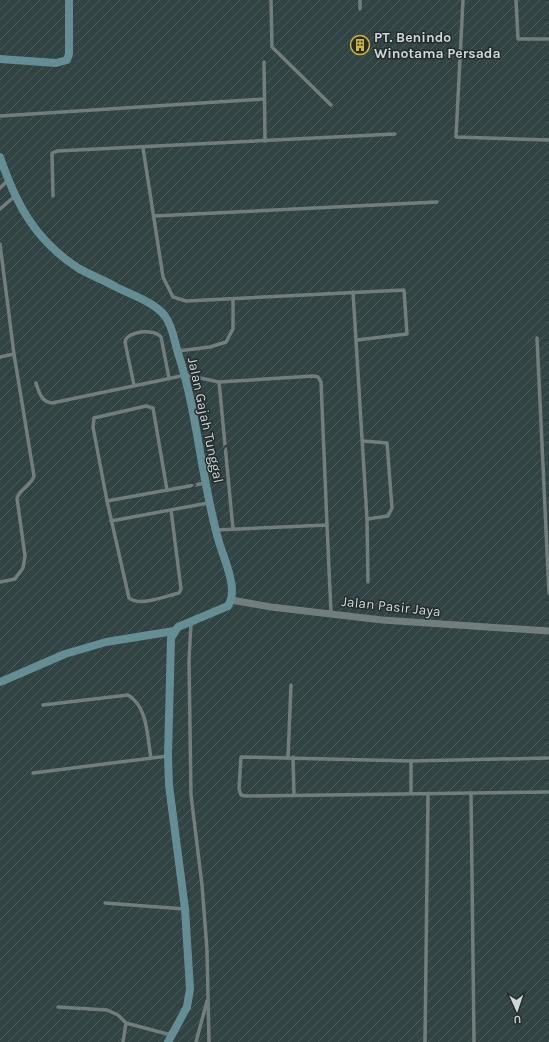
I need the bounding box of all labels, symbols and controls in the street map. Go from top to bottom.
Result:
place label: PT. Benindo Winotama Persada [374,29,501,62]
building icon: PT. Benindo Winotama Persada [349,34,371,56]
street label: Jalan Gajah Tunggal [184,356,227,484]
one-way arrow [221,445,230,451]
one-way arrow [190,481,196,490]
street label: Jalan Pasir Jaya [340,593,441,620]
north arrow [497,990,537,1030]
text: U [513,1013,522,1026]

